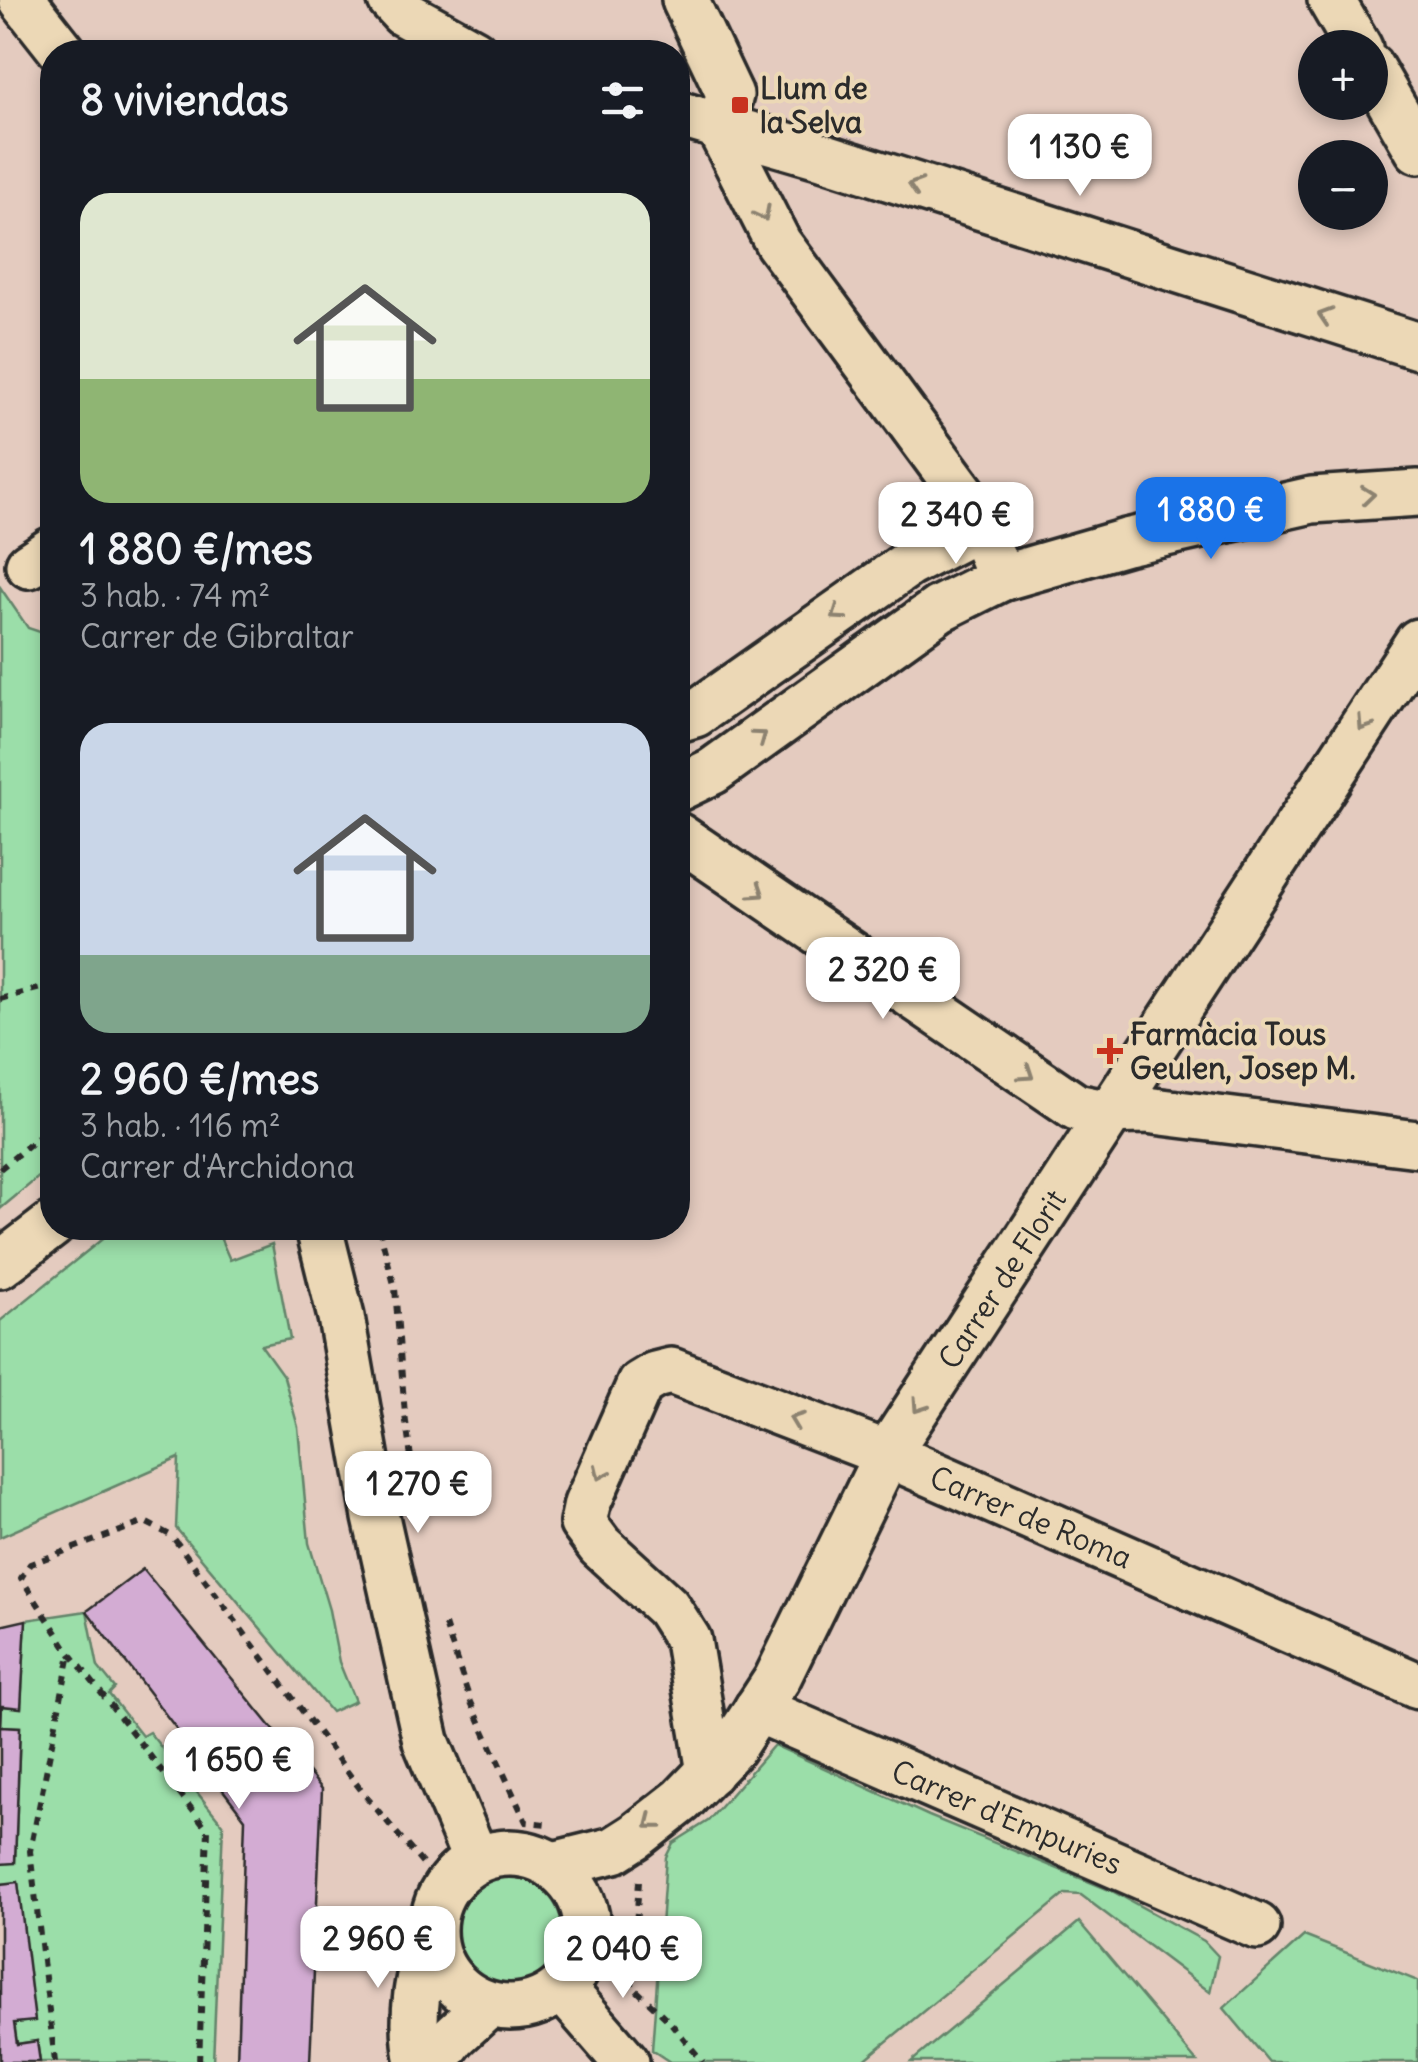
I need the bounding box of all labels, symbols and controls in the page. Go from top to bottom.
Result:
map controls [1298,30,1388,230]
button: + [1298,30,1388,120]
place label: Llum de la Selva [760,69,868,141]
icon: filters [595,73,650,128]
text: 8 viviendas [80,74,289,126]
marker: Llum de la Selva [729,94,751,116]
pin: 1 130 € [988,114,1172,199]
text: 1 130 € [1030,126,1130,167]
button: − [1298,140,1388,230]
one-way arrow [908,177,925,197]
one-way arrow [751,203,770,221]
icon: home [275,258,455,438]
one-way arrow [1317,307,1334,328]
pin: 1 880 € [1119,477,1303,562]
pin: 2 340 € [864,482,1048,567]
one-way arrow [1361,484,1377,506]
text: 1 880 € [1158,489,1264,530]
text: 2 340 € [900,494,1012,535]
text: 1 880 €/mes [80,523,313,575]
text: 3 hab. · 74 m² [80,575,270,616]
one-way arrow [830,601,849,620]
text: Carrer de Gibraltar [80,616,354,657]
one-way arrow [1358,713,1377,731]
one-way arrow [749,731,767,749]
icon: home [275,788,455,968]
one-way arrow [747,879,765,898]
pin: 2 320 € [791,937,975,1022]
text: 2 320 € [828,949,938,990]
place label: Farmàcia Tous Geulen, Josep M. [1130,1015,1356,1087]
marker: Farmàcia Tous Geulen, Josep M. [1099,1040,1121,1062]
text: 2 960 €/mes [80,1053,319,1105]
one-way arrow [1015,1062,1034,1080]
text: 3 hab. · 116 m² [80,1105,281,1146]
text: Carrer d'Archidona [80,1146,355,1187]
street label: Carrer de Florit [930,1182,1074,1376]
one-way arrow [913,1395,931,1414]
one-way arrow [788,1411,806,1431]
pin: 1 270 € [326,1451,510,1536]
street label: Carrer de Roma [924,1457,1138,1577]
text: 1 270 € [367,1463,469,1504]
one-way arrow [593,1463,613,1481]
pin: 1 650 € [147,1727,331,1812]
text: 1 650 € [186,1739,292,1780]
street label: Carrer d'Empuries [886,1751,1128,1883]
one-way arrow [646,1811,664,1829]
pin: 2 960 € [286,1906,470,1991]
pin: 2 040 € [531,1916,715,2001]
text: 2 960 € [322,1918,434,1959]
text: 2 040 € [566,1928,680,1969]

